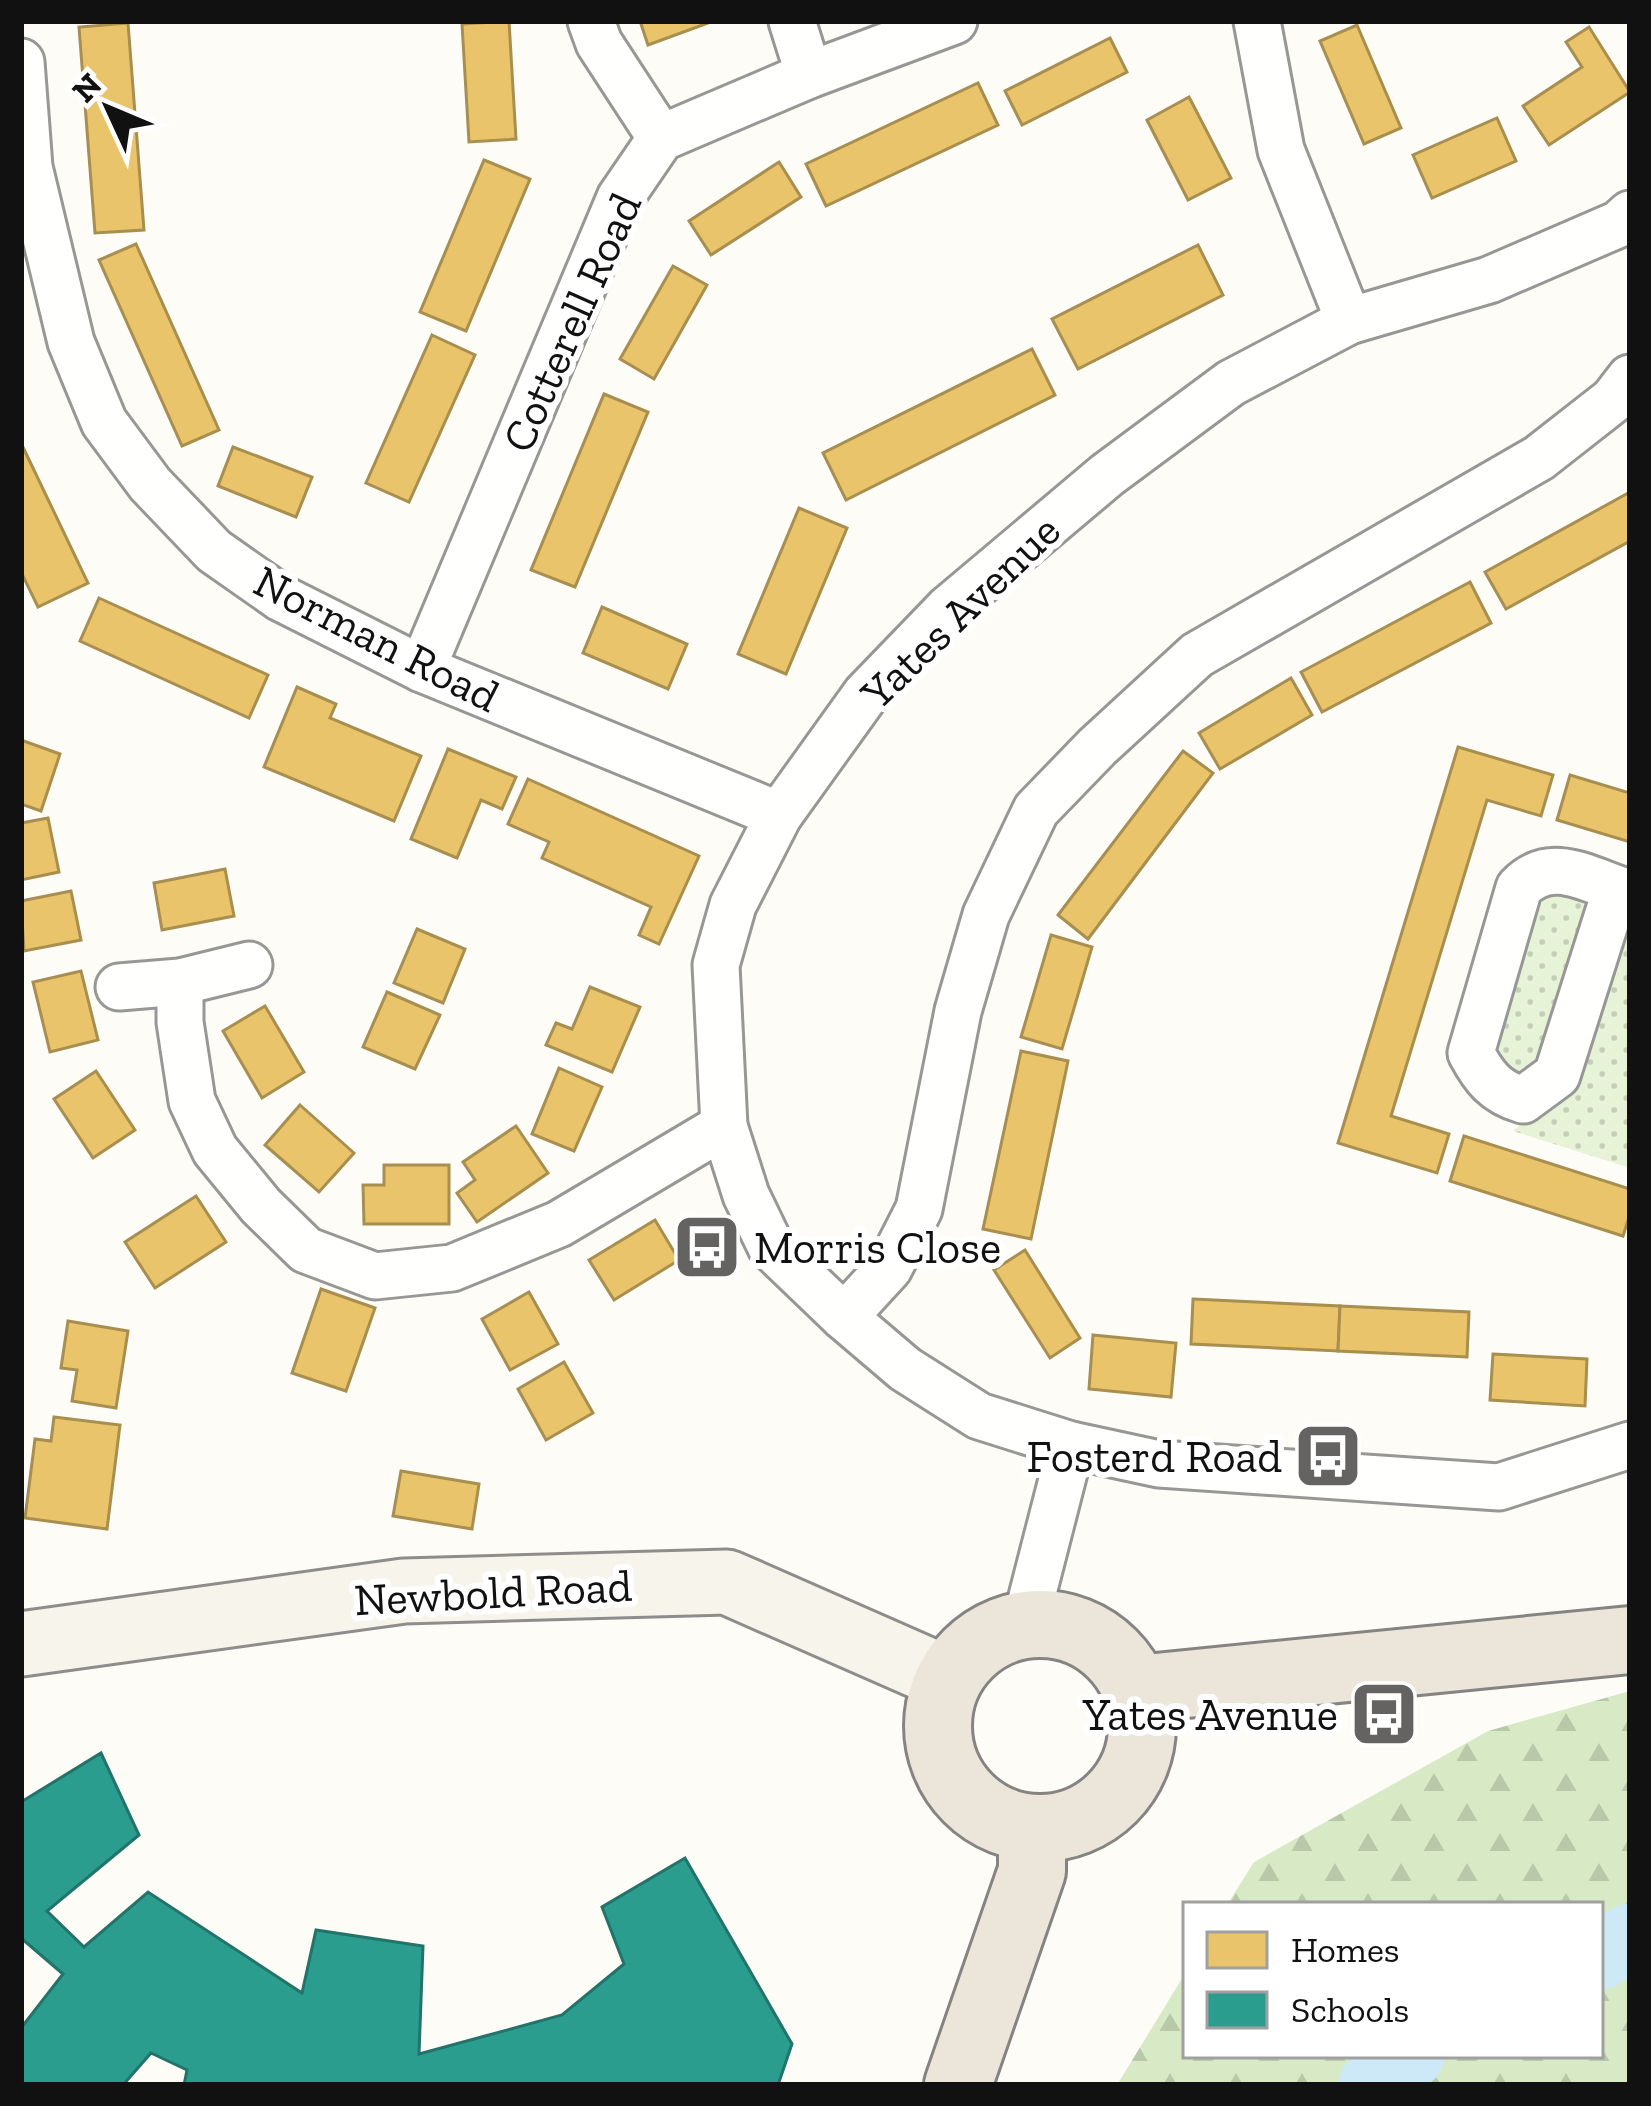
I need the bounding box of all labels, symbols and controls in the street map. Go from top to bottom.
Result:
north arrow [48,48,168,168]
text: N [64,65,110,110]
street label: Cotterell Road [491,184,653,460]
street label: Yates Avenue [849,504,1071,720]
street label: Norman Road [245,554,508,724]
bus stop icon: Morris Close [672,1212,742,1282]
place label: Morris Close [754,1221,1001,1275]
bus stop icon: Fosterd Road [1293,1421,1363,1491]
place label: Fosterd Road [1027,1430,1282,1484]
street label: Newbold Road [353,1559,634,1627]
bus stop icon: Yates Avenue [1349,1679,1419,1749]
place label: Yates Avenue [1082,1688,1338,1742]
legend [1183,1902,1603,2058]
text: Homes [1291,1928,1400,1971]
text: Schools [1291,1988,1409,2031]

